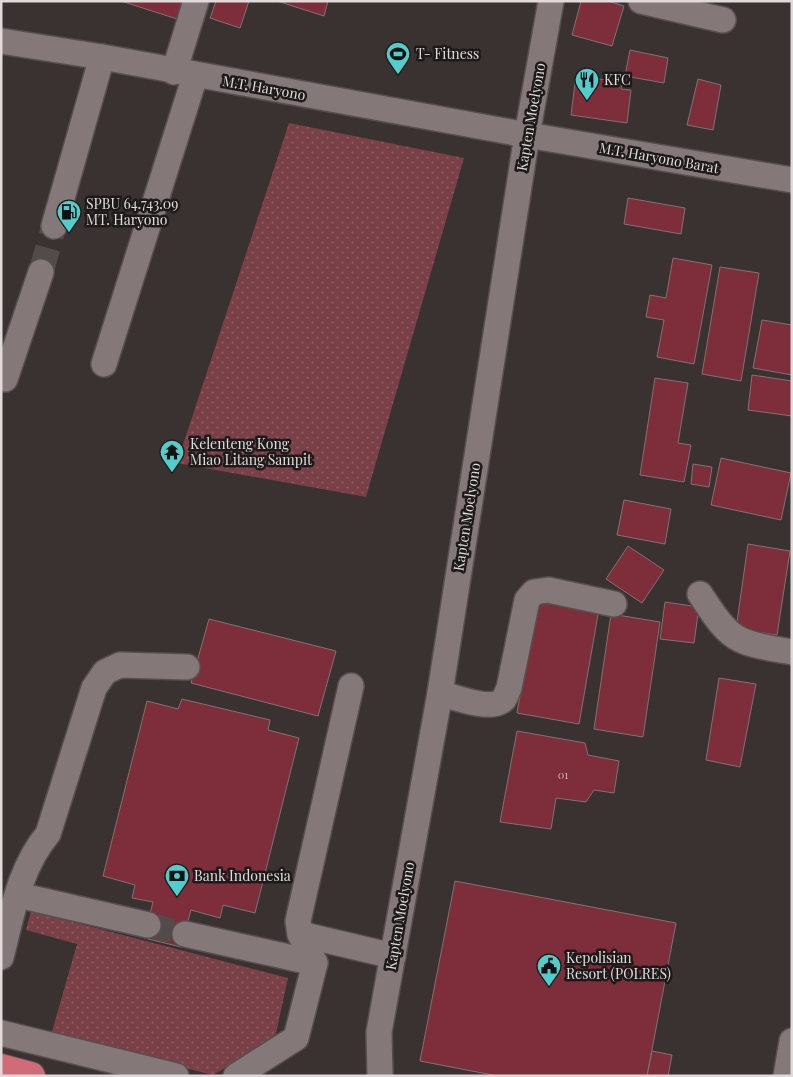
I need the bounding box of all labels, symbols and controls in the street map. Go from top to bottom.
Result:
sports icon: T- Fitness [385,41,411,75]
place label: T- Fitness [416,44,479,63]
street label: Kapten Moelyono [512,61,549,172]
restaurant icon: KFC [574,67,600,101]
place label: KFC [604,70,631,89]
street label: M.T. Haryono [221,71,307,104]
street label: M.T. Haryono Barat [598,138,721,178]
place label: SPBU 64.743.09 MT. Haryono [86,194,178,229]
fuel station icon: SPBU 64.743.09 MT. Haryono [56,199,82,233]
place label: Kelenteng Kong Miao Litang Sampit [190,434,313,469]
temple icon: Kelenteng Kong Miao Litang Sampit [159,439,185,473]
street label: Kapten Moelyono [449,461,485,572]
house number: 01 [558,767,568,782]
street label: Kapten Moelyono [381,860,418,971]
bank icon: Bank Indonesia [164,863,190,897]
place label: Bank Indonesia [194,866,291,885]
place label: Kepolisian Resort (POLRES) [566,948,671,983]
public building icon: Kepolisian Resort (POLRES) [536,953,562,987]

